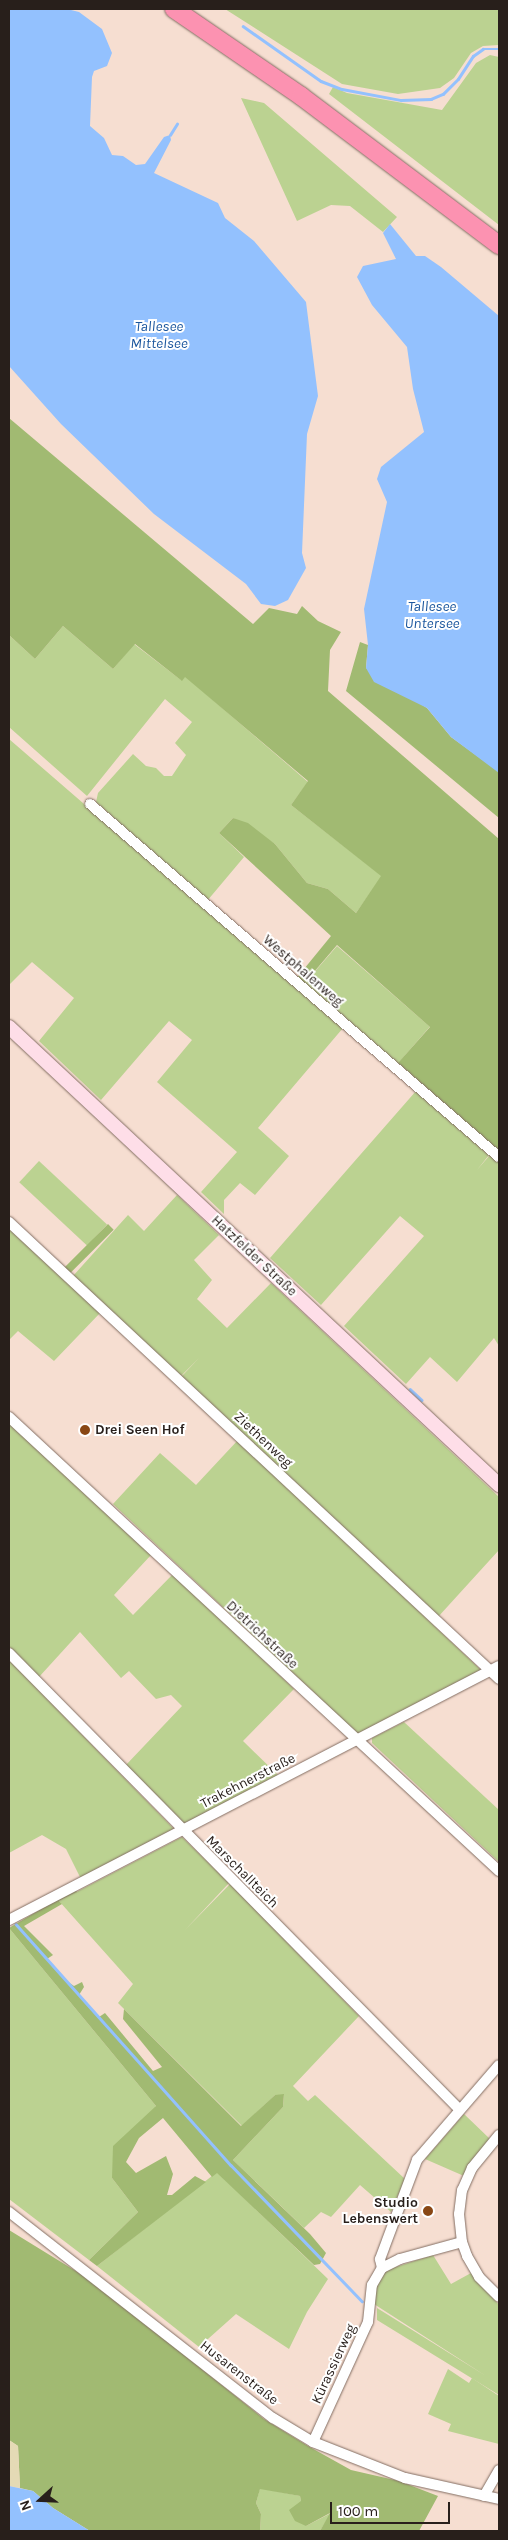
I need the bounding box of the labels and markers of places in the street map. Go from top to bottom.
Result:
place label: Drei Seen Hof [95,1422,185,1438]
marker: Drei Seen Hof [79,1424,91,1436]
place label: Studio Lebenswert [342,2195,418,2228]
marker: Studio Lebenswert [422,2205,434,2217]

